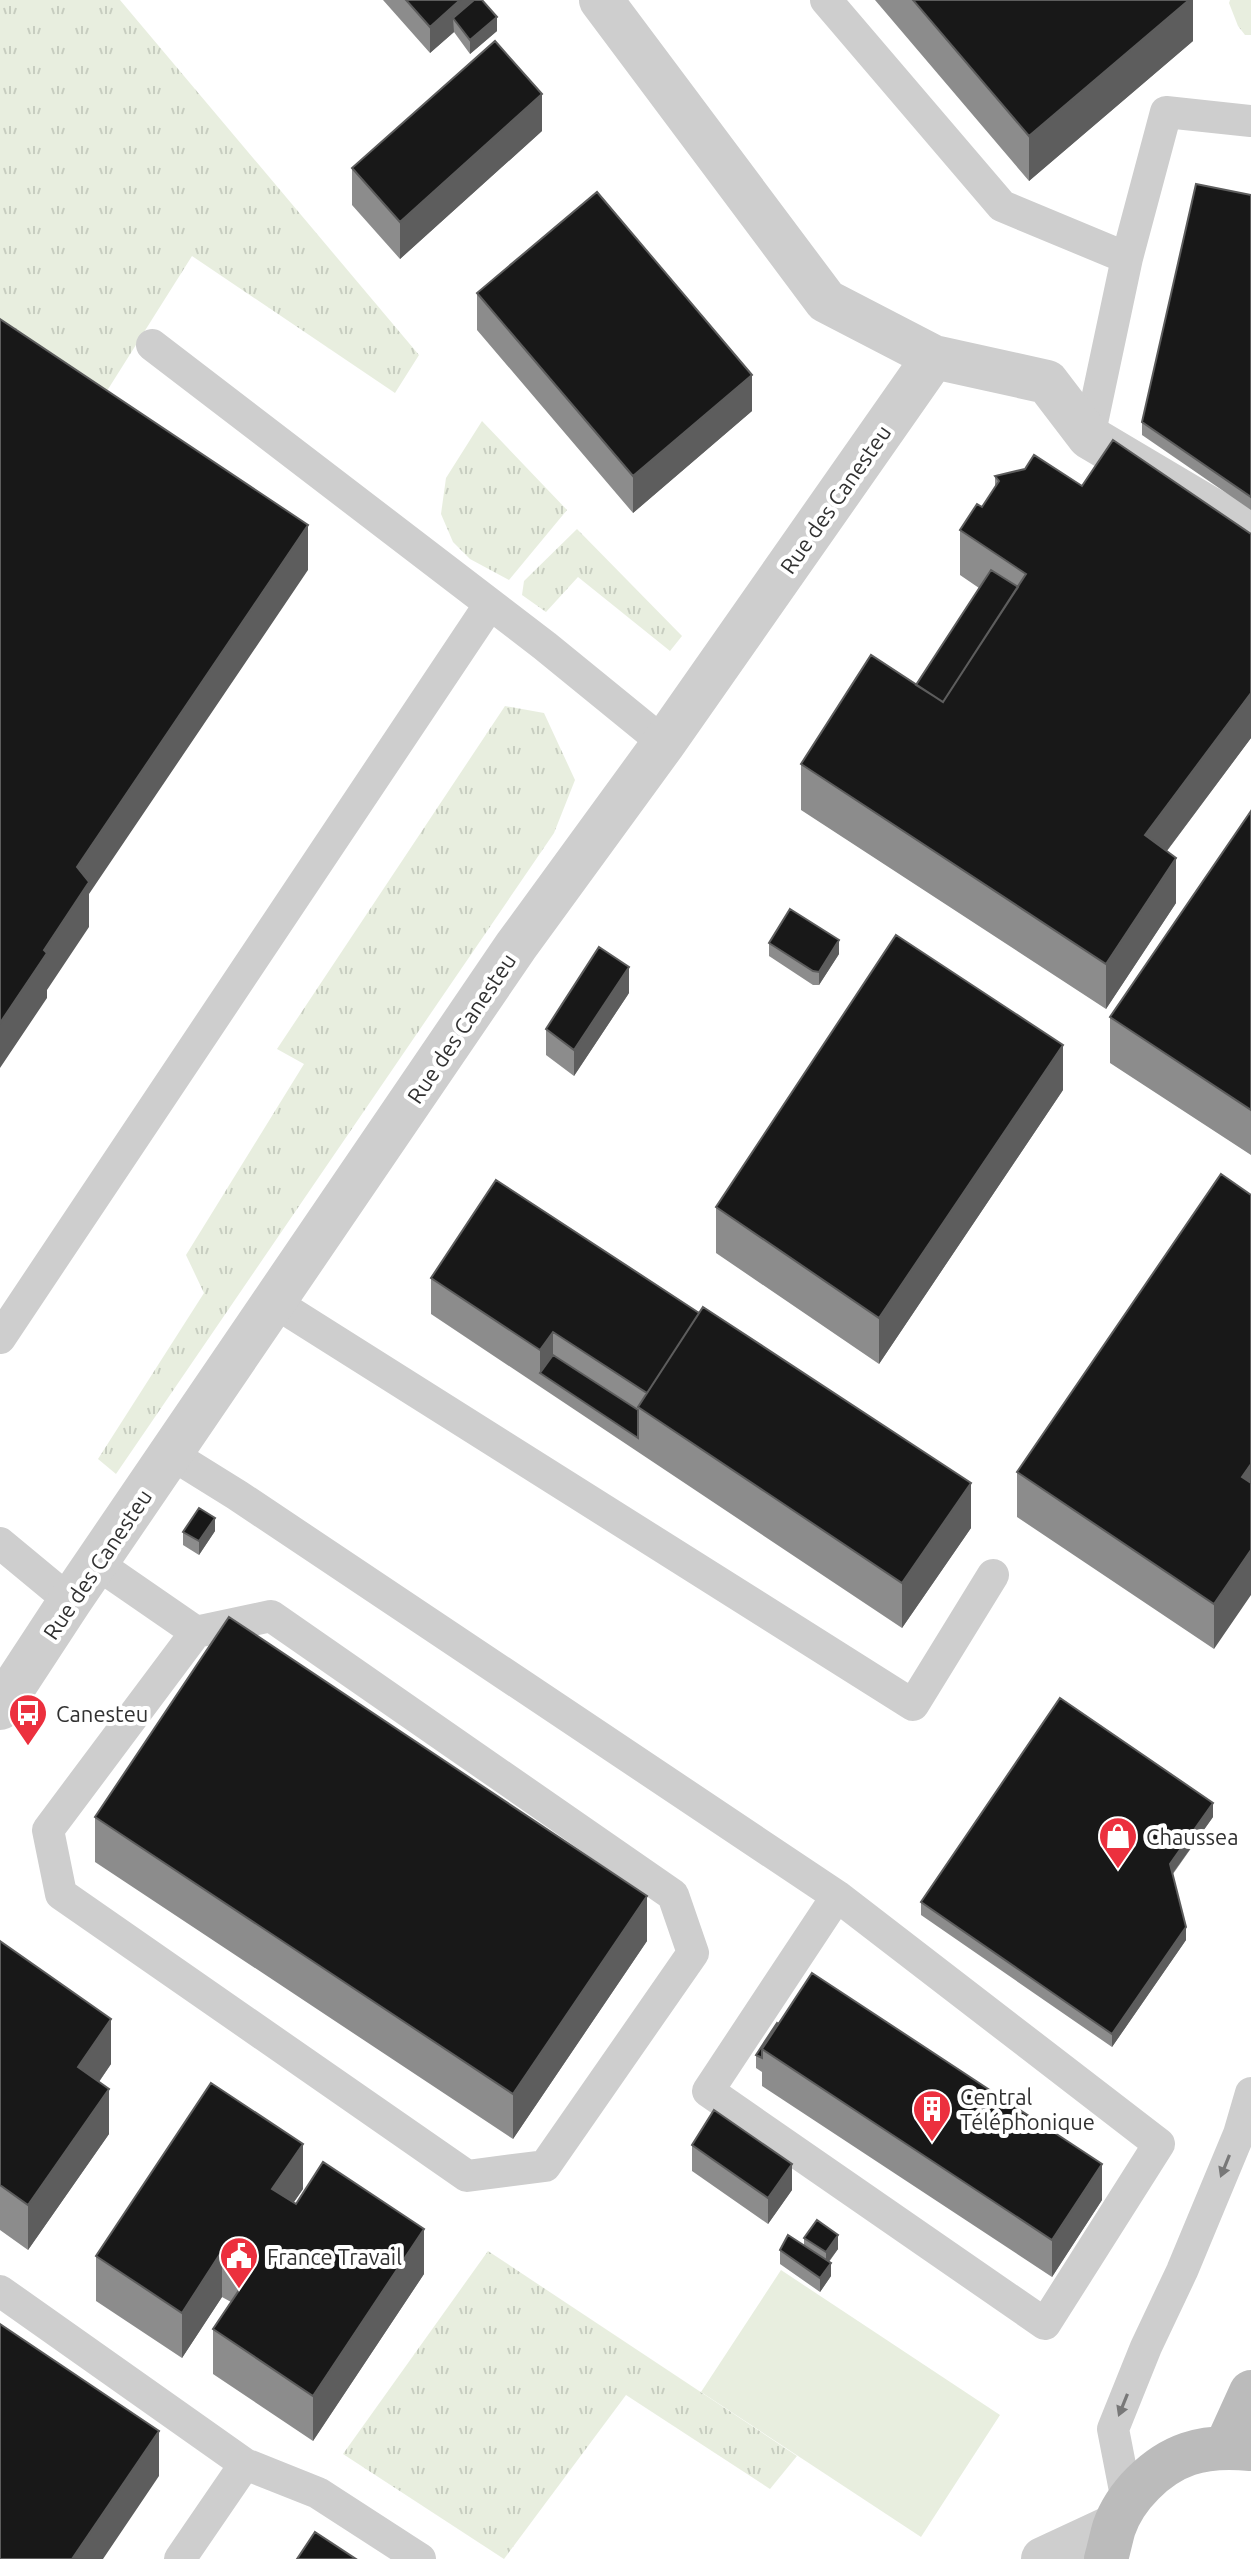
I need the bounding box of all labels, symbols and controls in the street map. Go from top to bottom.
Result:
street label: Rue des Canesteu [774,420,896,578]
street label: Rue des Canesteu [402,948,520,1108]
street label: Rue des Canesteu [38,1484,156,1644]
bus stop icon: Canesteu [7,1692,49,1747]
place label: Canesteu [56,1701,148,1726]
shop icon: Chaussea [1097,1815,1139,1870]
place label: Chaussea [1146,1824,1238,1849]
place label: Central Téléphonique [960,2084,1095,2134]
building icon: Central Téléphonique [911,2088,953,2143]
one-way arrow [1219,2154,1232,2178]
public building icon: France Travail [218,2235,260,2290]
place label: France Travail [267,2244,402,2269]
one-way arrow [1116,2393,1129,2417]

